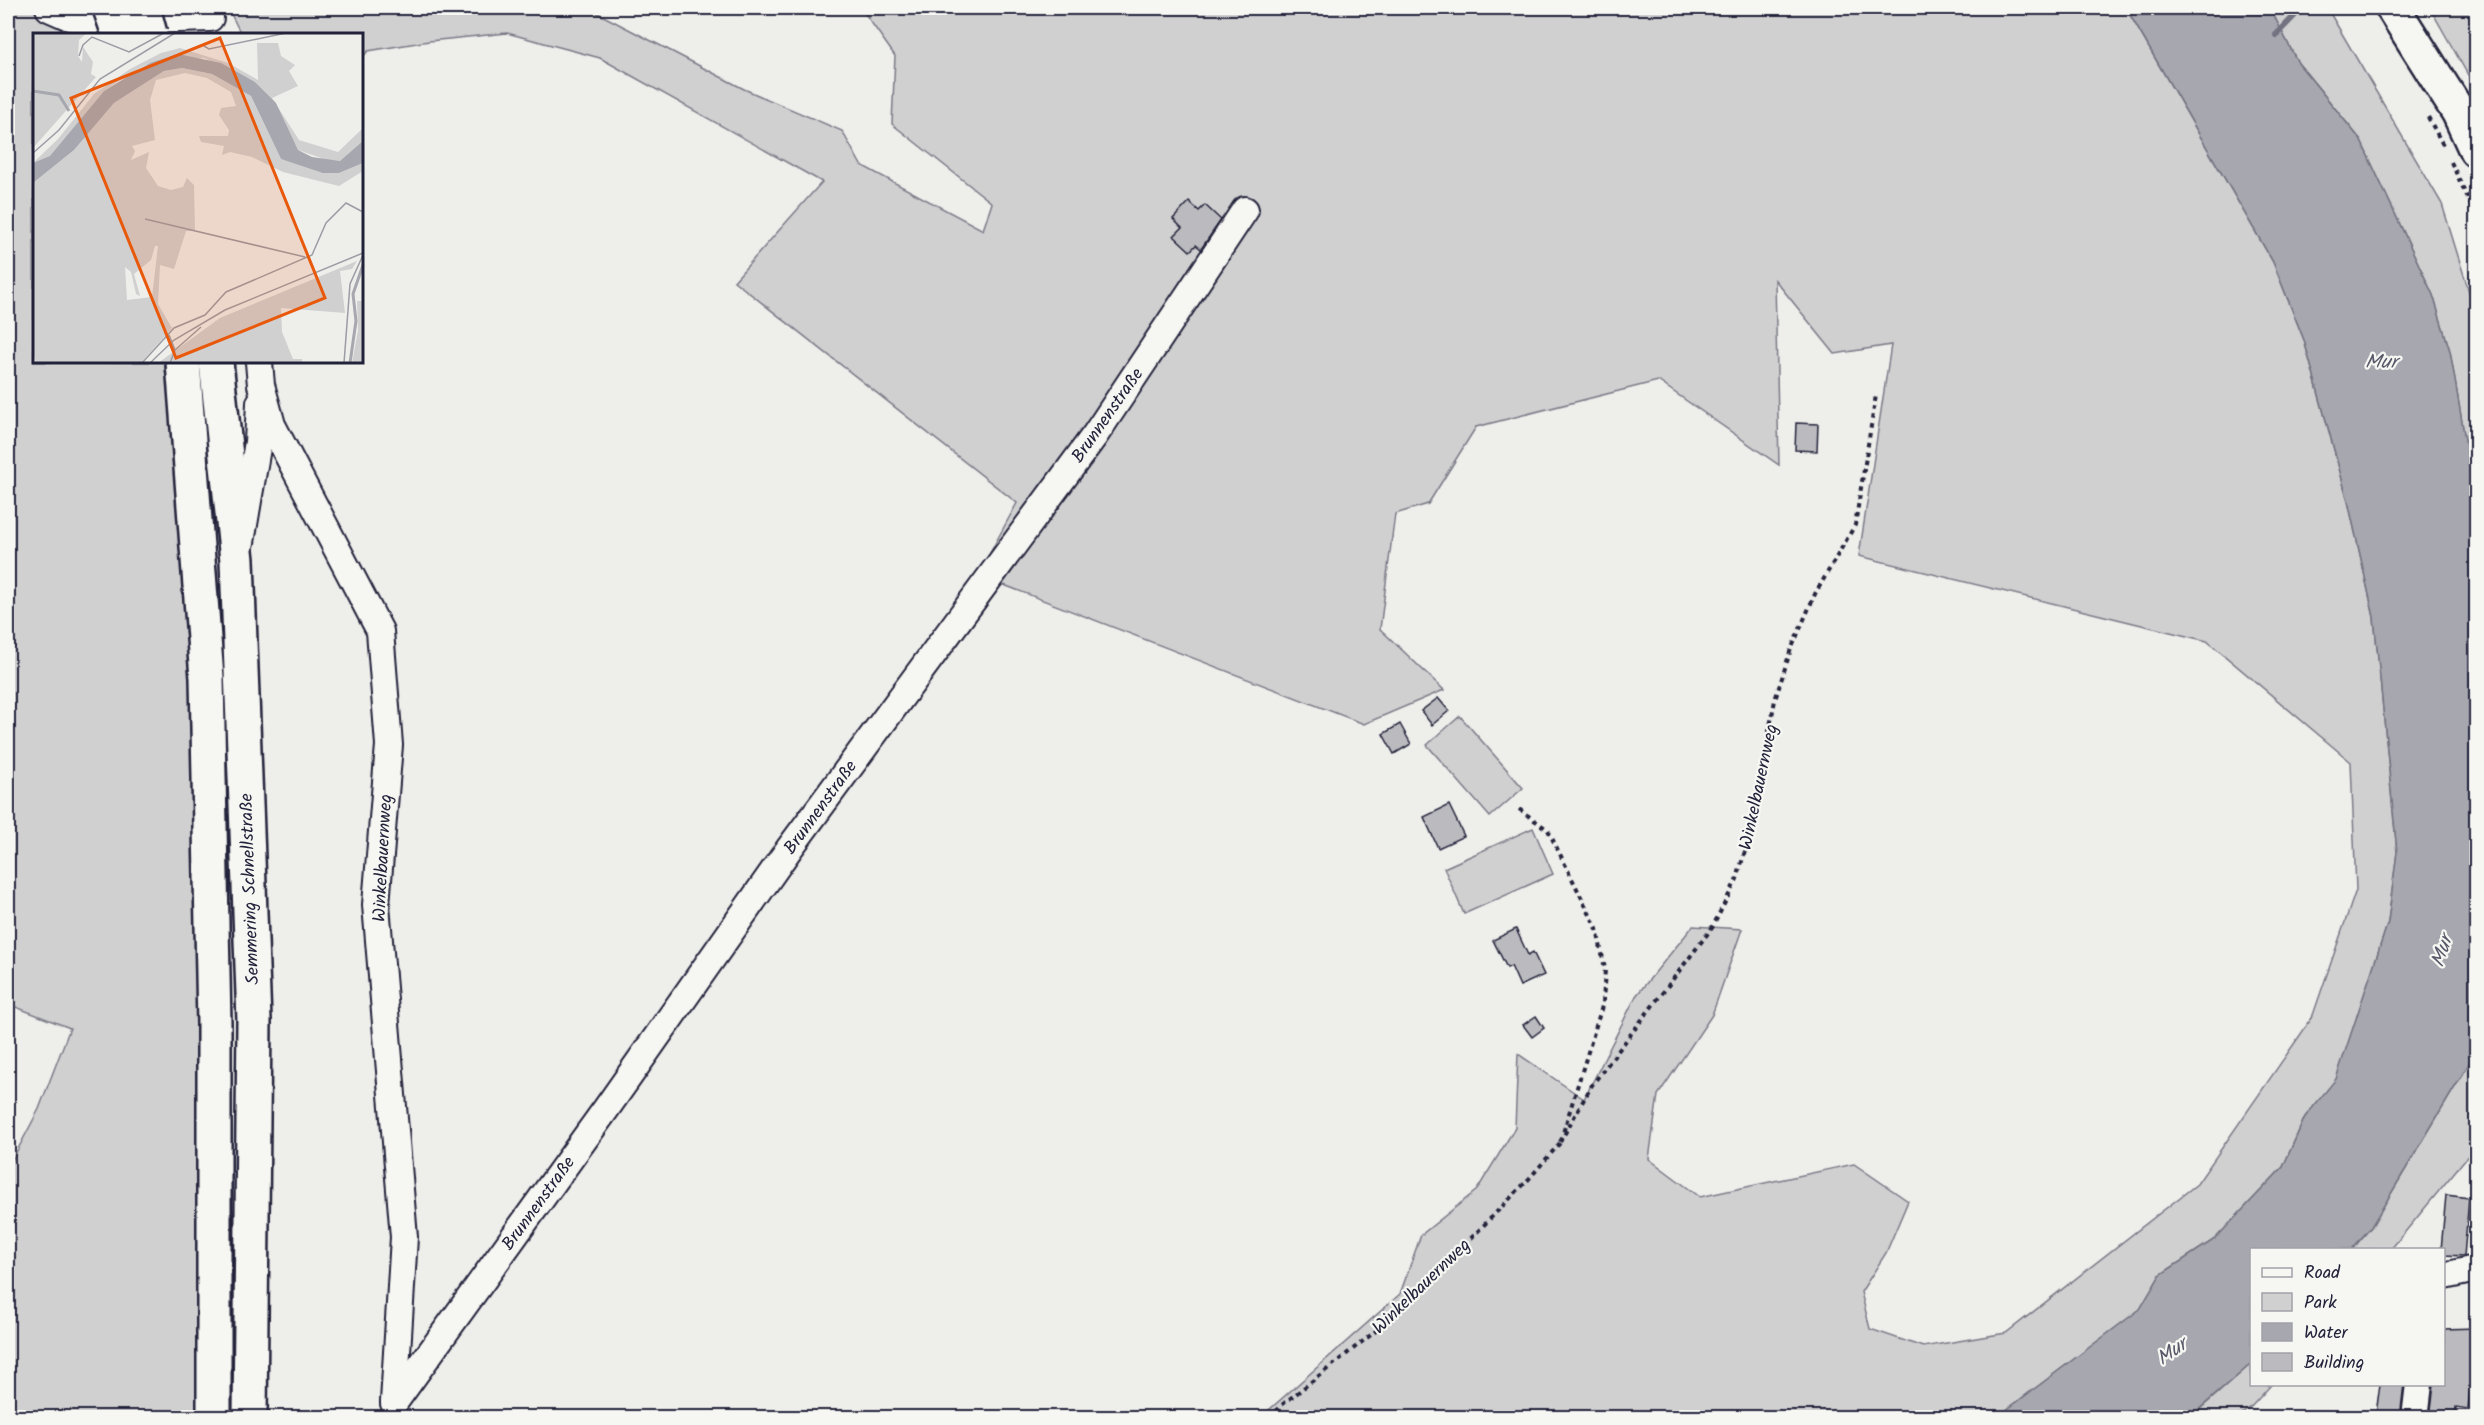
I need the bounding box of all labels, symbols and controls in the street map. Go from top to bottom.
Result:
inset map [33,33,363,363]
water label: Mur [2365,347,2401,379]
street label: Brunnenstraße [1065,362,1152,469]
street label: Winkelbauernweg [1732,722,1787,853]
street label: Brunnenstraße [777,755,865,861]
street label: Semmering Schnellstraße [233,793,268,985]
street label: Winkelbauernweg [366,793,401,923]
water label: Mur [2423,927,2464,972]
street label: Brunnenstraße [495,1151,583,1257]
street label: Winkelbauernweg [1366,1232,1478,1342]
legend [2250,1248,2445,1386]
text: Road [2304,1259,2341,1288]
text: Park [2304,1289,2337,1318]
text: Water [2304,1319,2349,1348]
water label: Mur [2150,1328,2198,1375]
text: Building [2304,1349,2364,1378]

